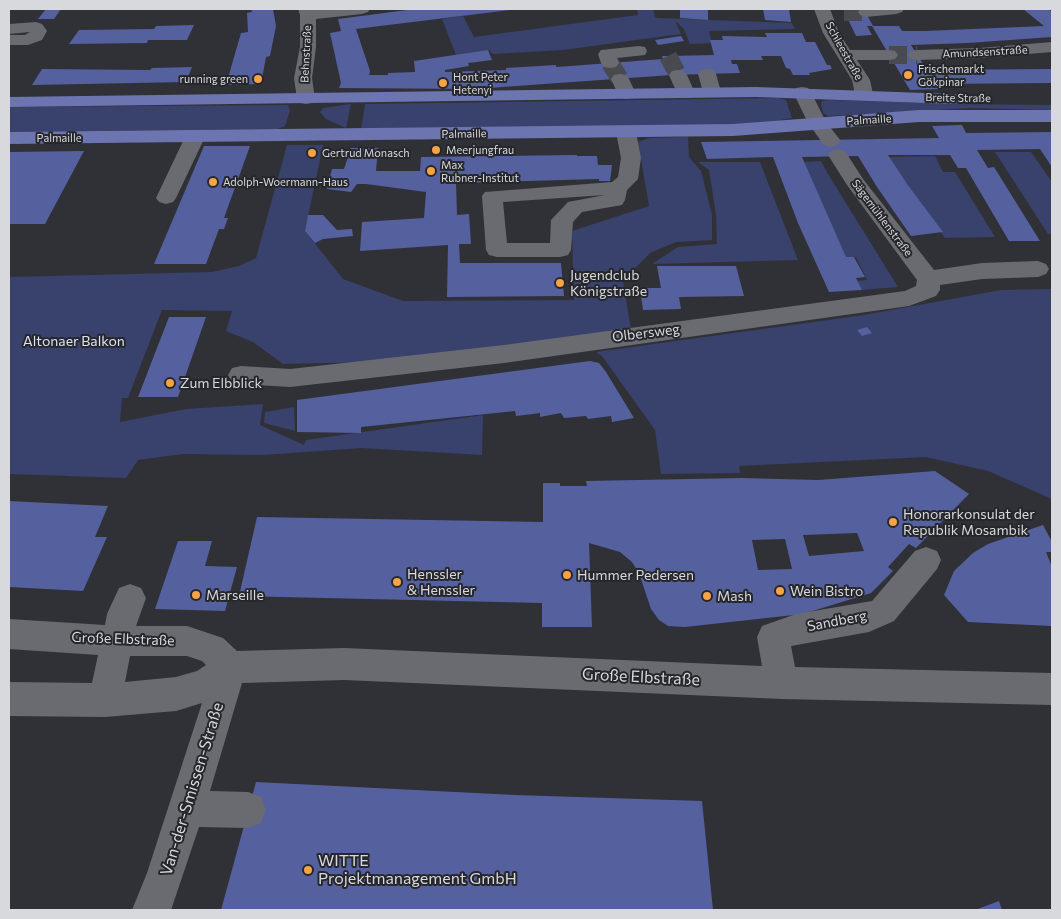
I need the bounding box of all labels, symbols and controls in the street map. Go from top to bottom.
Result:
street label: Schleestraße [823,20,865,82]
street label: Behnstraße [298,25,314,83]
street label: Amundsenstraße [942,43,1028,61]
place label: Frischemarkt Gökpinar [918,62,984,88]
marker: Frischemarkt Gökpinar [902,69,914,81]
place label: Hont Peter Hetenyi [453,70,508,96]
place label: running green [180,72,248,86]
marker: running green [252,73,264,85]
marker: Hont Peter Hetenyi [437,77,449,89]
street label: Breite Straße [925,91,991,105]
street label: Palmaille [846,112,892,128]
street label: Palmaille [441,127,487,141]
street label: Palmaille [36,131,82,145]
place label: Meerjungfrau [446,143,514,157]
marker: Meerjungfrau [430,144,442,156]
place label: Gertrud Monasch [322,146,410,160]
marker: Gertrud Monasch [306,147,318,159]
place label: Max Rubner-Institut [441,158,519,184]
marker: Max Rubner-Institut [425,165,437,177]
place label: Adolph-Woermann-Haus [223,175,348,189]
marker: Adolph-Woermann-Haus [207,176,219,188]
street label: Sägemühlenstraße [849,177,915,259]
place label: Jugendclub Königstraße [570,267,647,300]
marker: Jugendclub Königstraße [554,277,566,289]
street label: Olbersweg [611,321,681,345]
park label: Altonaer Balkon [23,333,125,349]
place label: Zum Elbblick [180,375,262,391]
marker: Zum Elbblick [164,377,176,389]
place label: Honorarkonsulat der Republik Mosambik [903,506,1035,538]
marker: Honorarkonsulat der Republik Mosambik [887,516,899,528]
place label: Henssler & Henssler [407,566,475,598]
place label: Hummer Pedersen [577,567,694,583]
marker: Hummer Pedersen [561,569,573,581]
marker: Henssler & Henssler [391,576,403,588]
place label: Wein Bistro [790,583,863,599]
marker: Wein Bistro [774,585,786,597]
place label: Marseille [206,587,264,603]
place label: Mash [717,588,752,604]
marker: Marseille [190,589,202,601]
marker: Mash [701,590,713,602]
street label: Sandberg [806,607,868,635]
street label: Große Elbstraße [71,629,175,649]
street label: Große Elbstraße [582,664,700,690]
street label: Van-der-Smissen-Straße [156,700,228,878]
place label: WITTE Projektmanagement GmbH [318,851,517,889]
marker: WITTE Projektmanagement GmbH [302,864,314,876]

